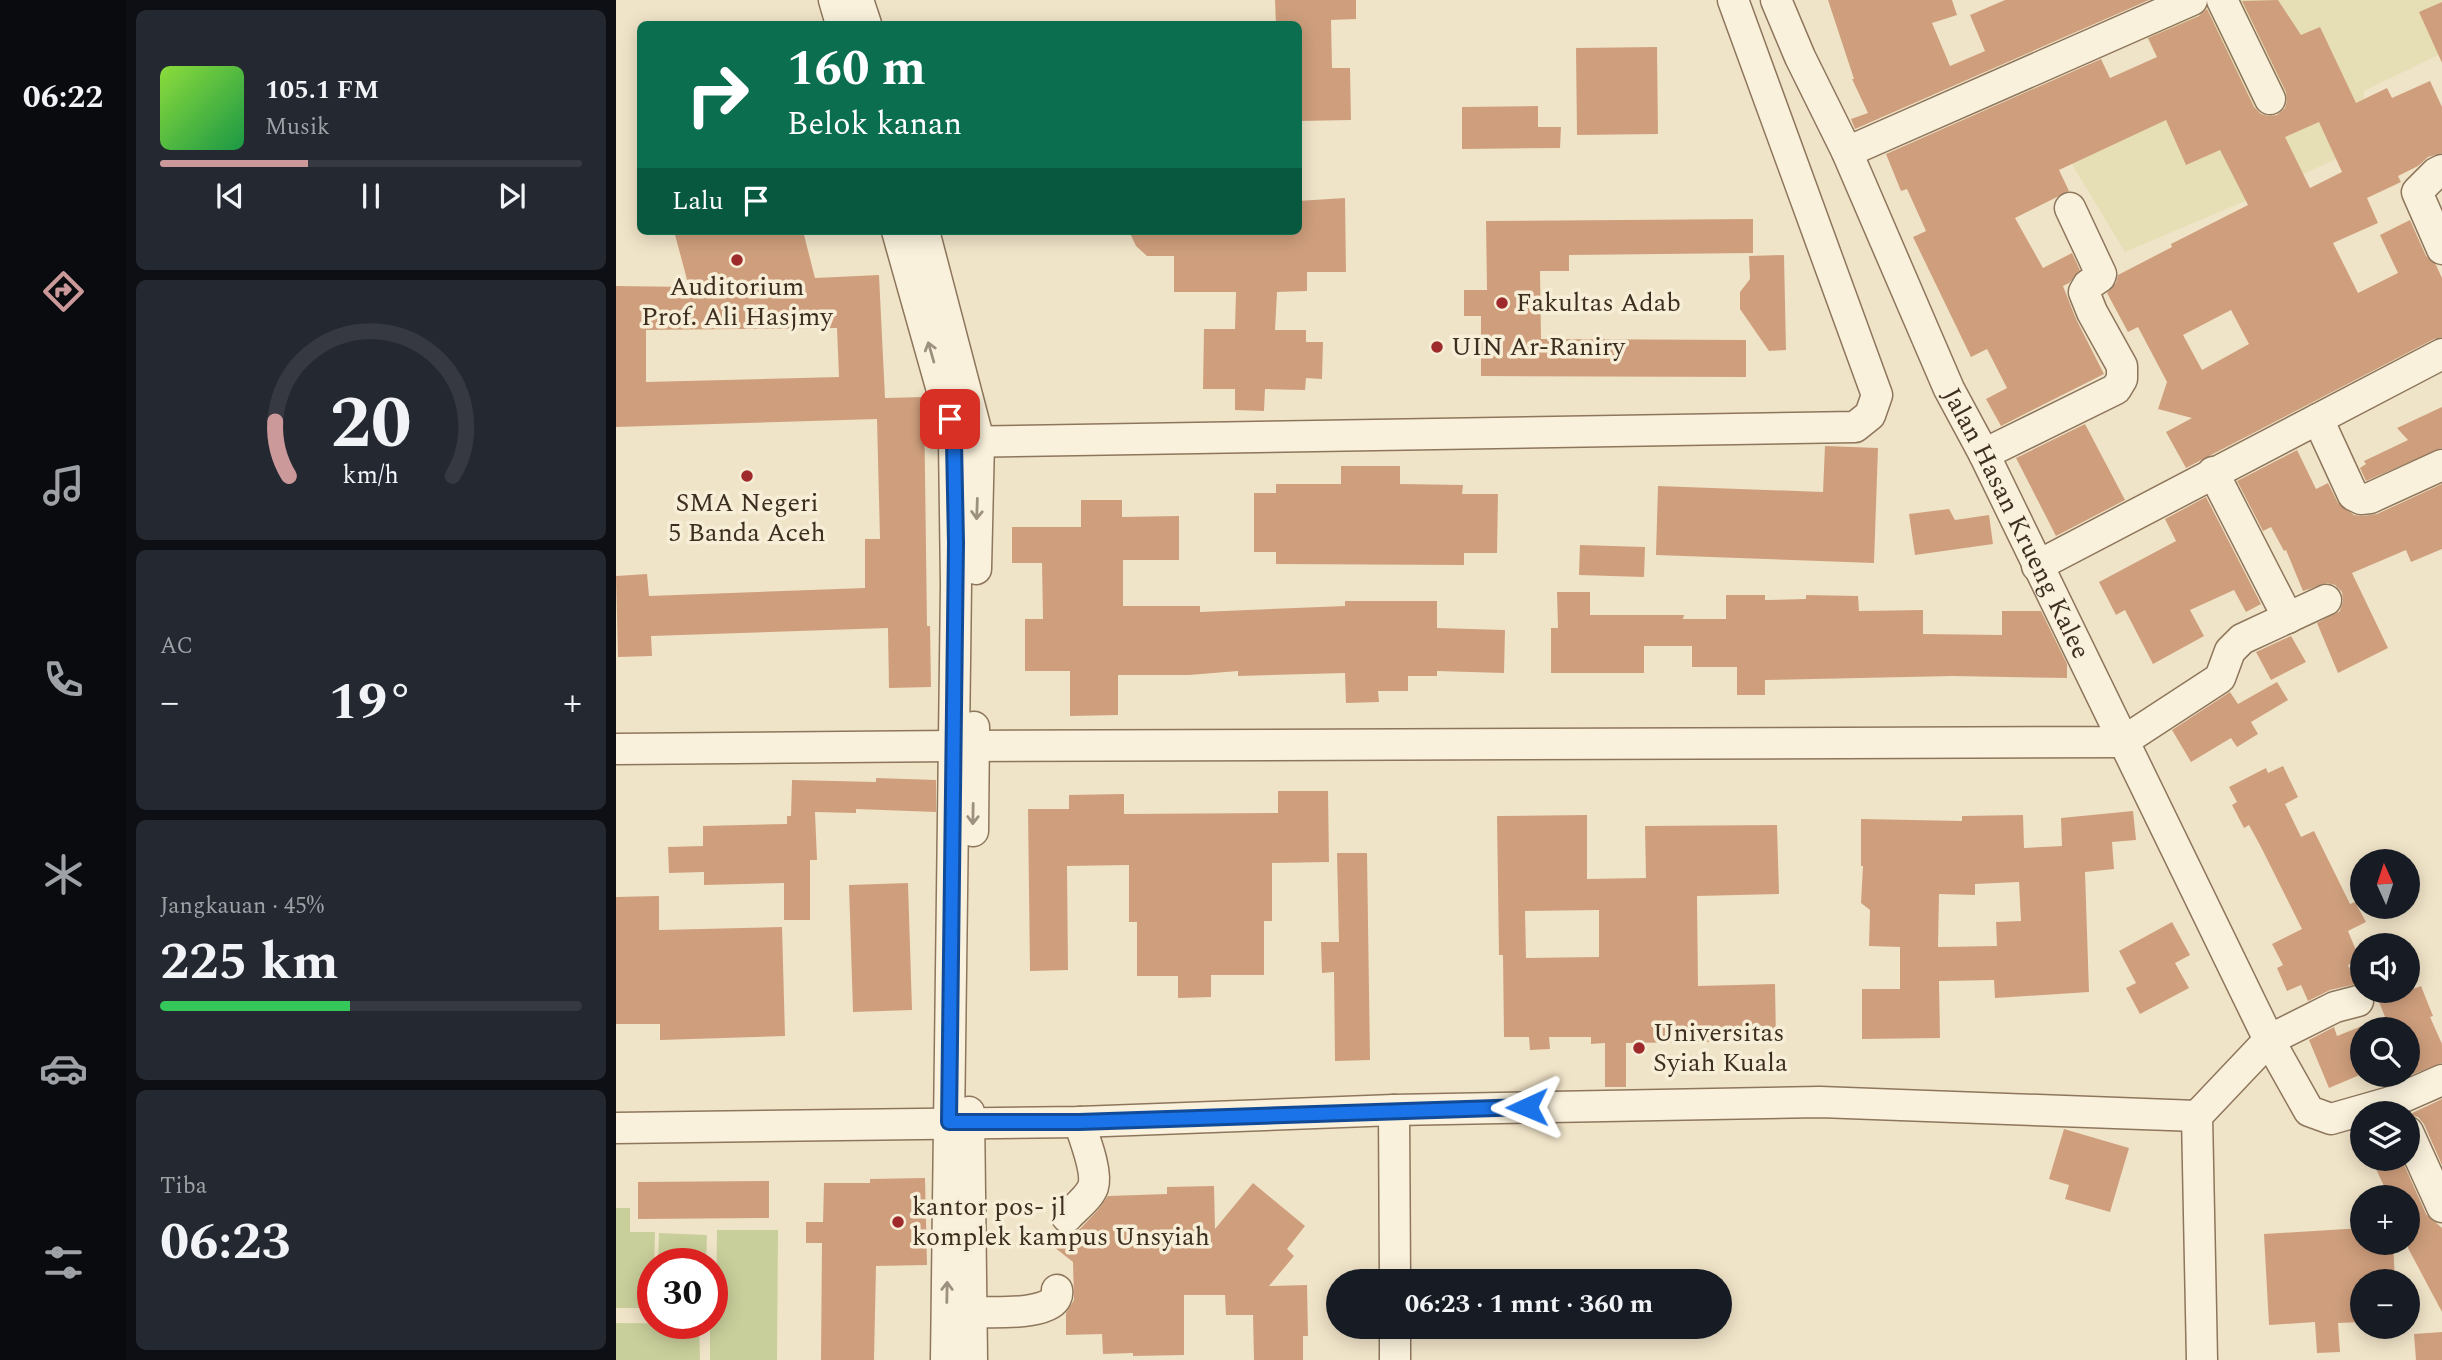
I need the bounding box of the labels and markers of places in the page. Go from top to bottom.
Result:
marker: Auditorium Prof. Ali Hasjmy [729,252,745,268]
place label: Auditorium Prof. Ali Hasjmy [641,267,834,337]
place label: Fakultas Adab [1516,283,1681,323]
marker: Fakultas Adab [1494,295,1510,311]
place label: UIN Ar-Raniry [1451,327,1626,367]
marker: UIN Ar-Raniry [1429,339,1445,355]
pin [920,389,980,449]
marker: SMA Negeri 5 Banda Aceh [739,468,755,484]
place label: SMA Negeri 5 Banda Aceh [668,483,826,553]
place label: Universitas Syiah Kuala [1653,1013,1788,1083]
marker: Universitas Syiah Kuala [1631,1040,1647,1056]
place label: kantor pos- jl komplek kampus Unsyiah [912,1187,1210,1257]
marker: kantor pos- jl komplek kampus Unsyiah [890,1214,906,1230]

